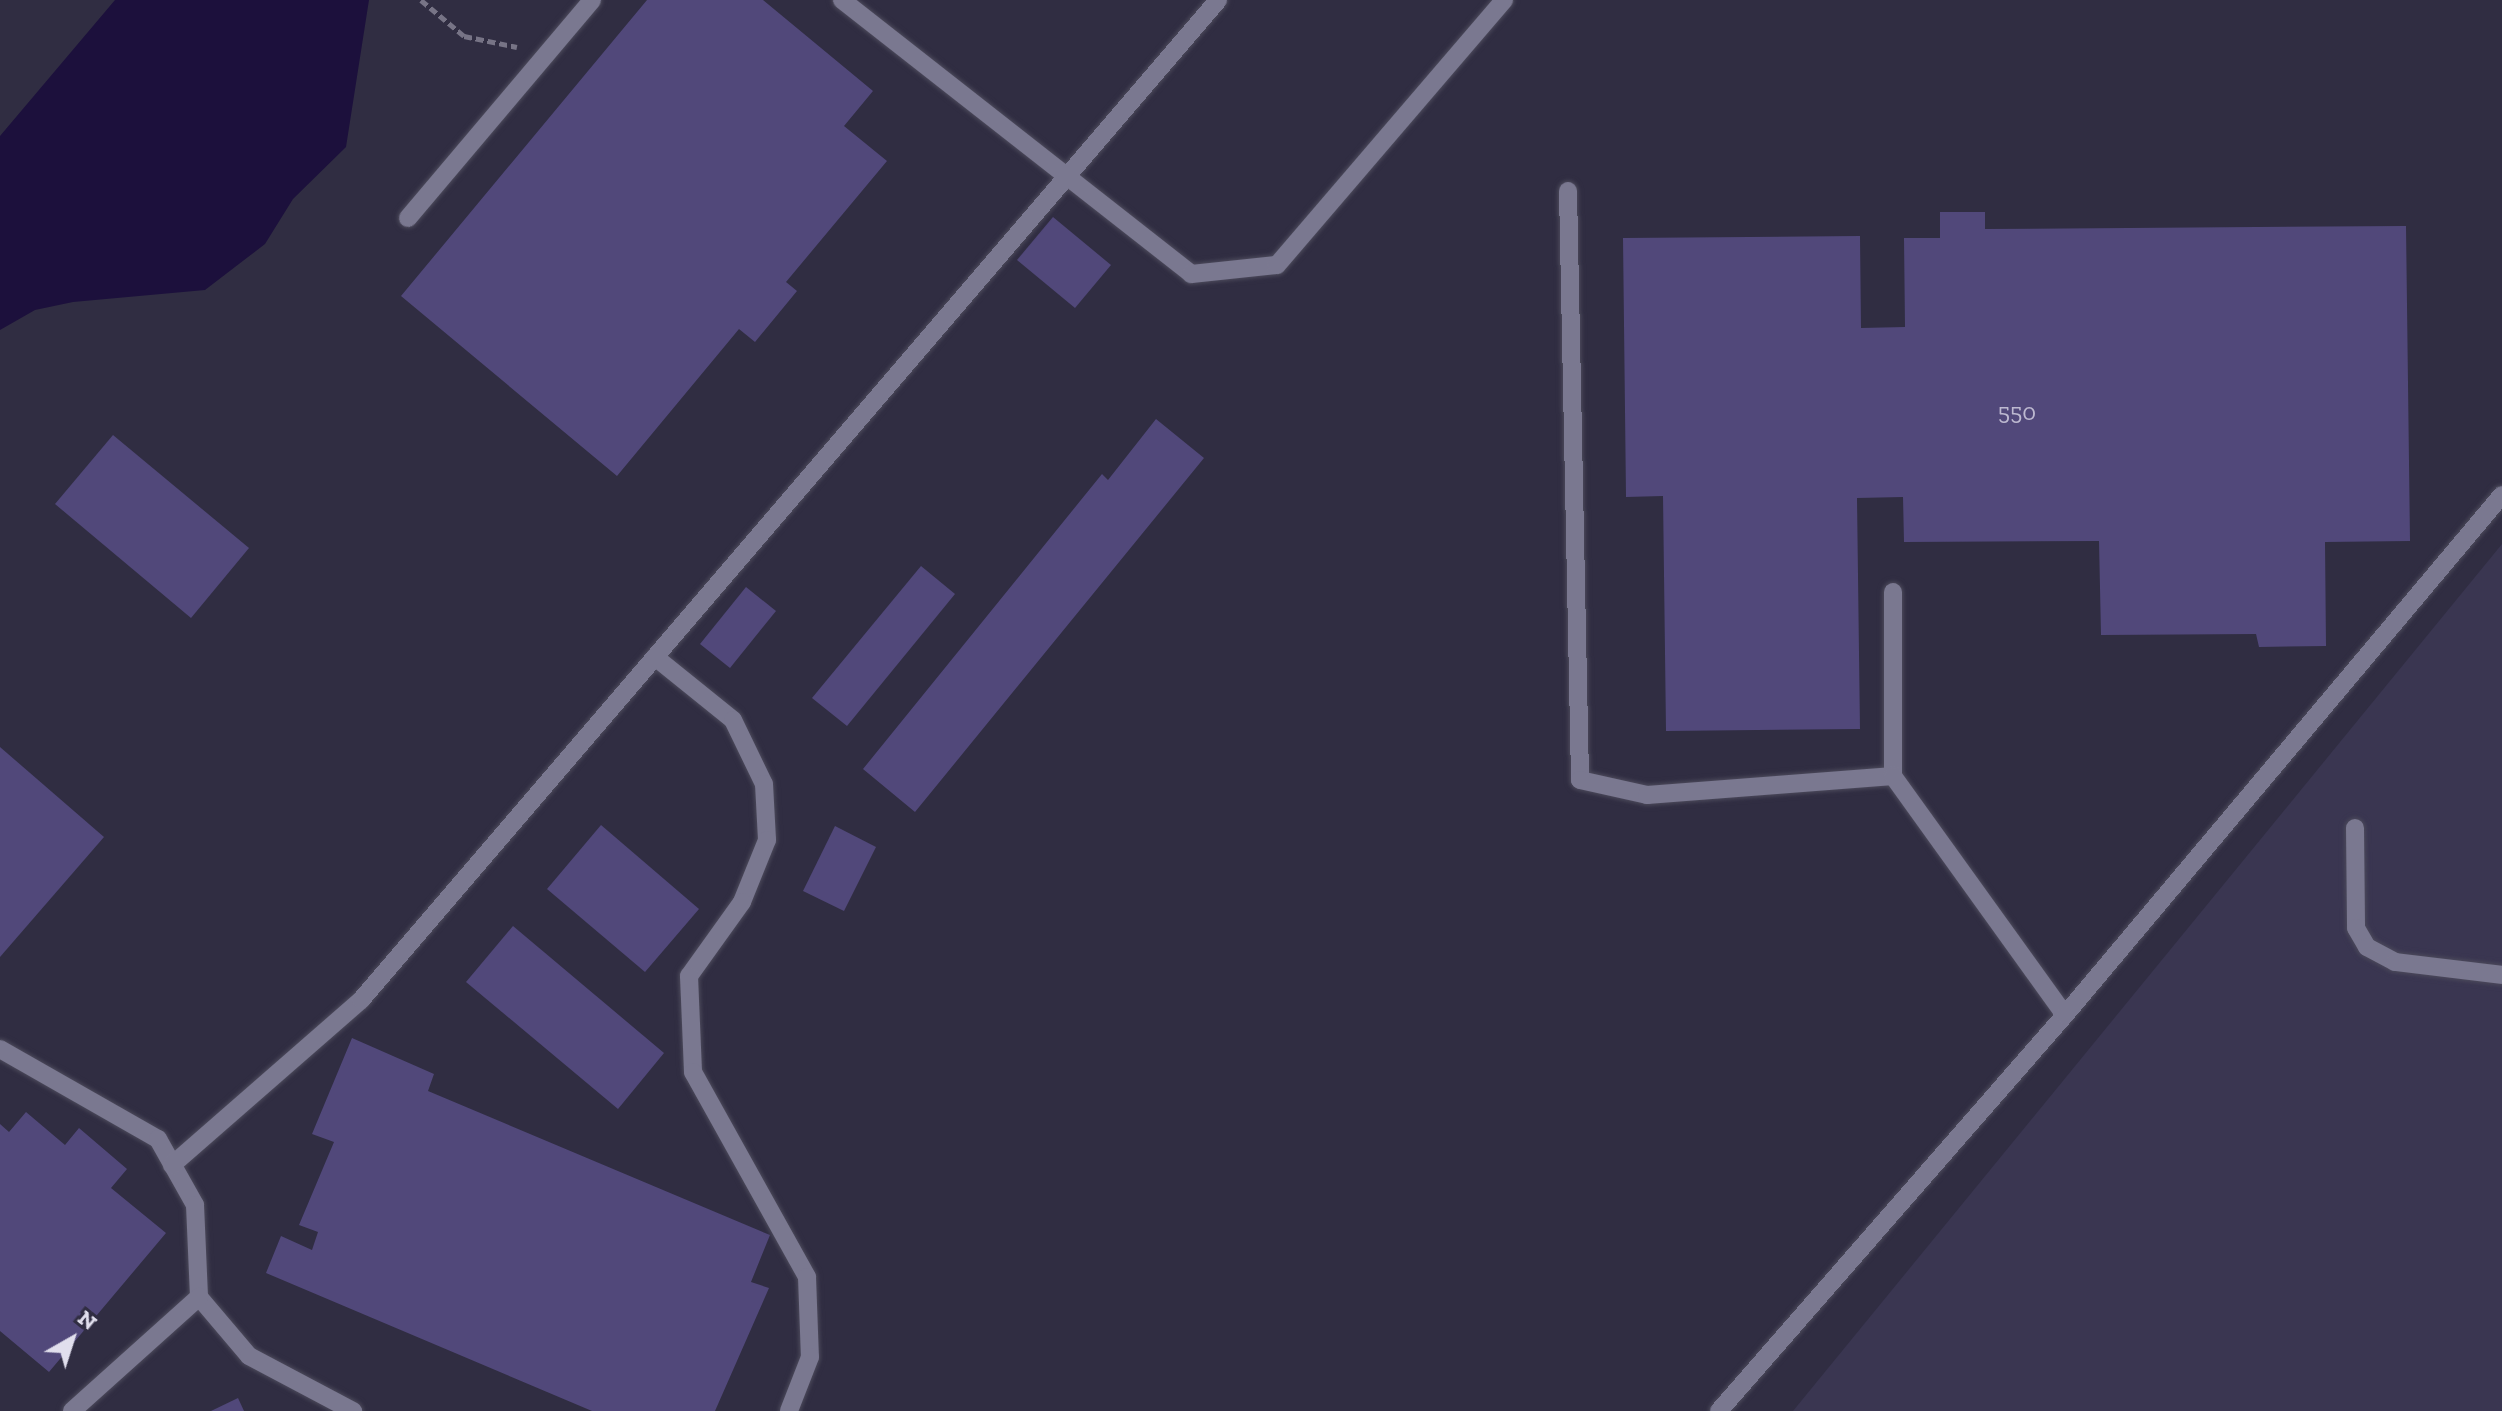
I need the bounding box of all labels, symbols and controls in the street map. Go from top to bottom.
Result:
house number: 550 [1998,398,2036,426]
north arrow [32,1299,112,1379]
text: N [72,1304,102,1336]

